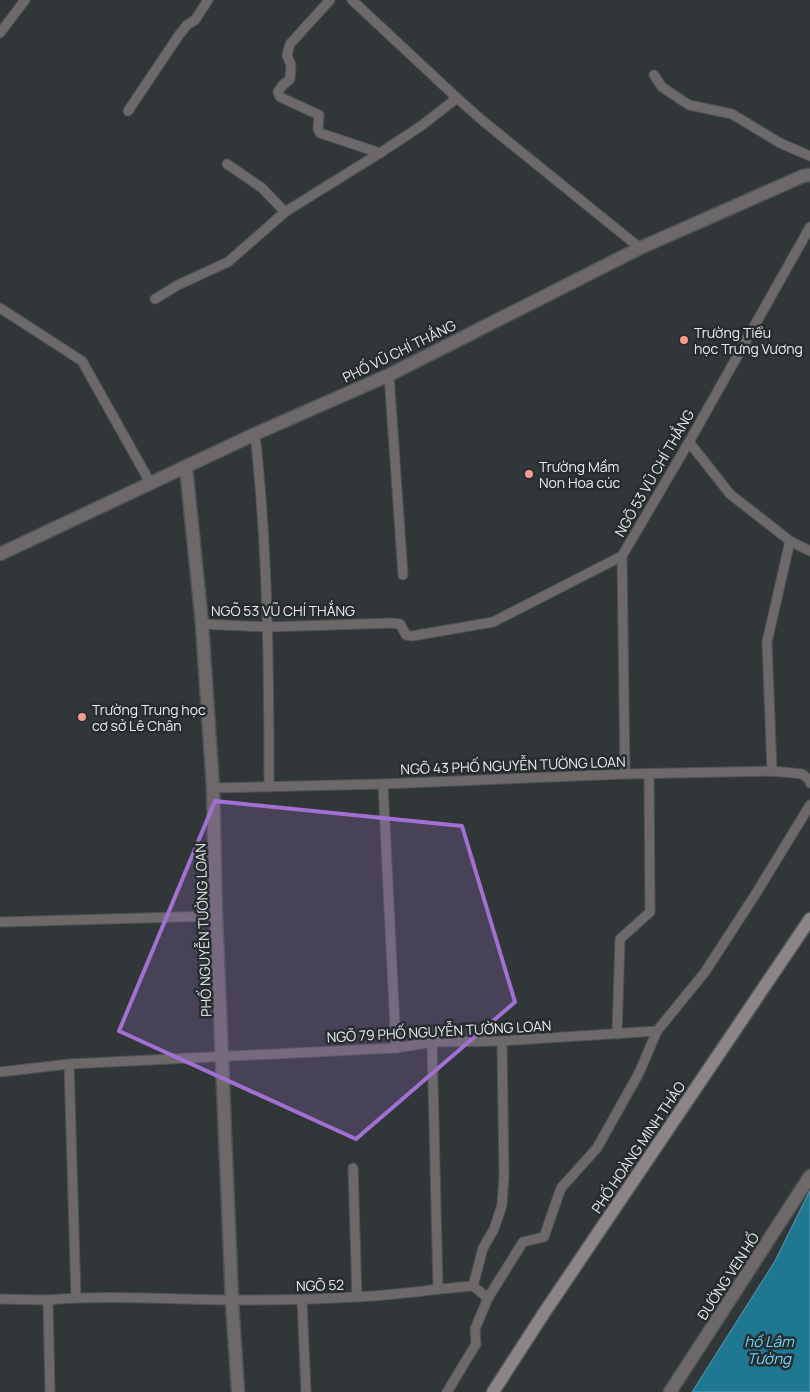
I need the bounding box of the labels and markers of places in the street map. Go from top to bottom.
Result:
place label: Trường Tiểu học Trưng Vương [694,323,803,358]
marker: Trường Tiểu học Trưng Vương [678,334,690,346]
place label: Trường Mầm Non Hoa cúc [539,457,620,492]
marker: Trường Mầm Non Hoa cúc [523,468,535,480]
place label: Trường Trung học cơ sở Lê Chân [92,700,206,735]
marker: Trường Trung học cơ sở Lê Chân [76,711,88,723]

